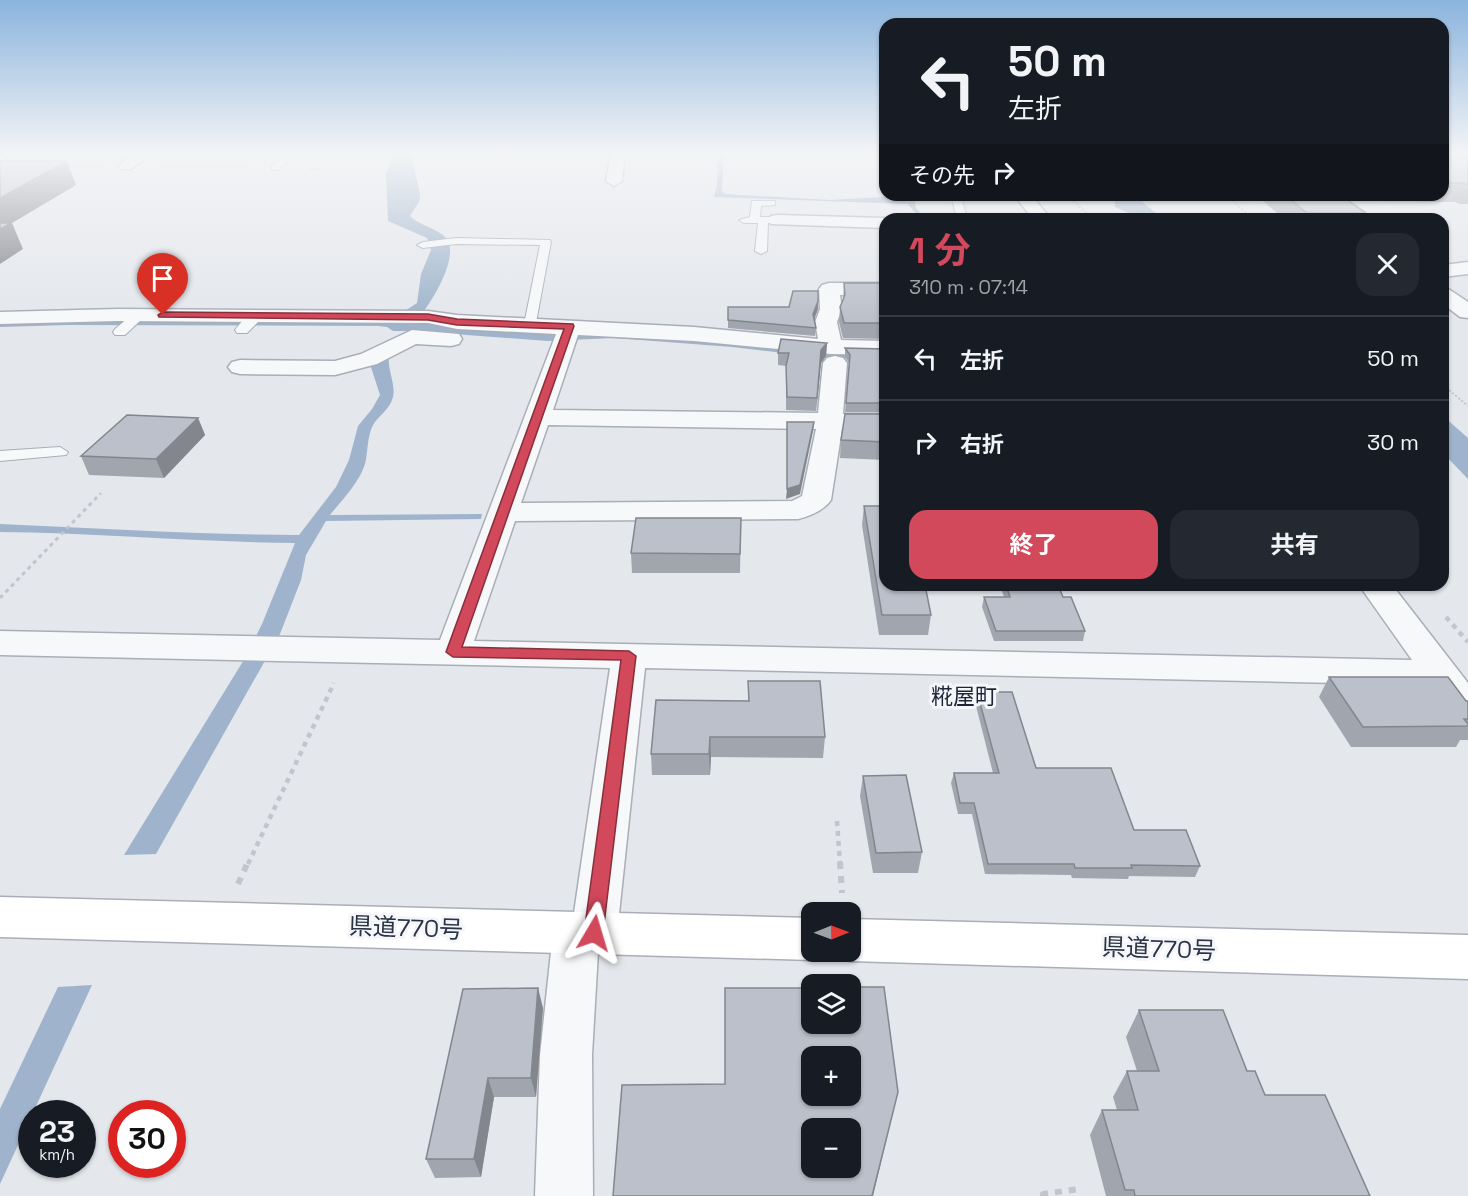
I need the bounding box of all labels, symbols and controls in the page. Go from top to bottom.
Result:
text: 50 m [1008,35,1107,88]
icon: left [909,42,987,120]
text: 左折 [1008,91,1062,126]
icon: right [987,156,1020,189]
text: その先 [909,161,975,189]
text: 1 分 [909,228,970,274]
button: close [1356,233,1419,296]
pin [137,253,188,315]
icon: arrive [146,262,179,295]
text: 310 m · 07:14 [909,274,1028,300]
icon: left [909,342,942,375]
text: 50 m [1367,344,1419,372]
text: 左折 [960,346,1004,374]
icon: right [909,426,942,459]
text: 30 m [1367,428,1419,456]
text: 右折 [960,430,1004,458]
button: 終了 [909,510,1158,579]
button: 共有 [1170,510,1419,579]
district label: 糀屋町 [931,682,997,710]
position arrow [562,901,626,965]
north arrow [801,902,861,962]
map controls [801,902,861,1178]
street label: 県道770号 [348,910,464,945]
street label: 県道770号 [1101,931,1217,966]
button: layers [801,974,861,1034]
button: + [801,1046,861,1106]
speed limit sign: 30 [108,1100,186,1178]
text: 23 [39,1112,75,1151]
button: − [801,1118,861,1178]
text: km/h [39,1145,75,1164]

